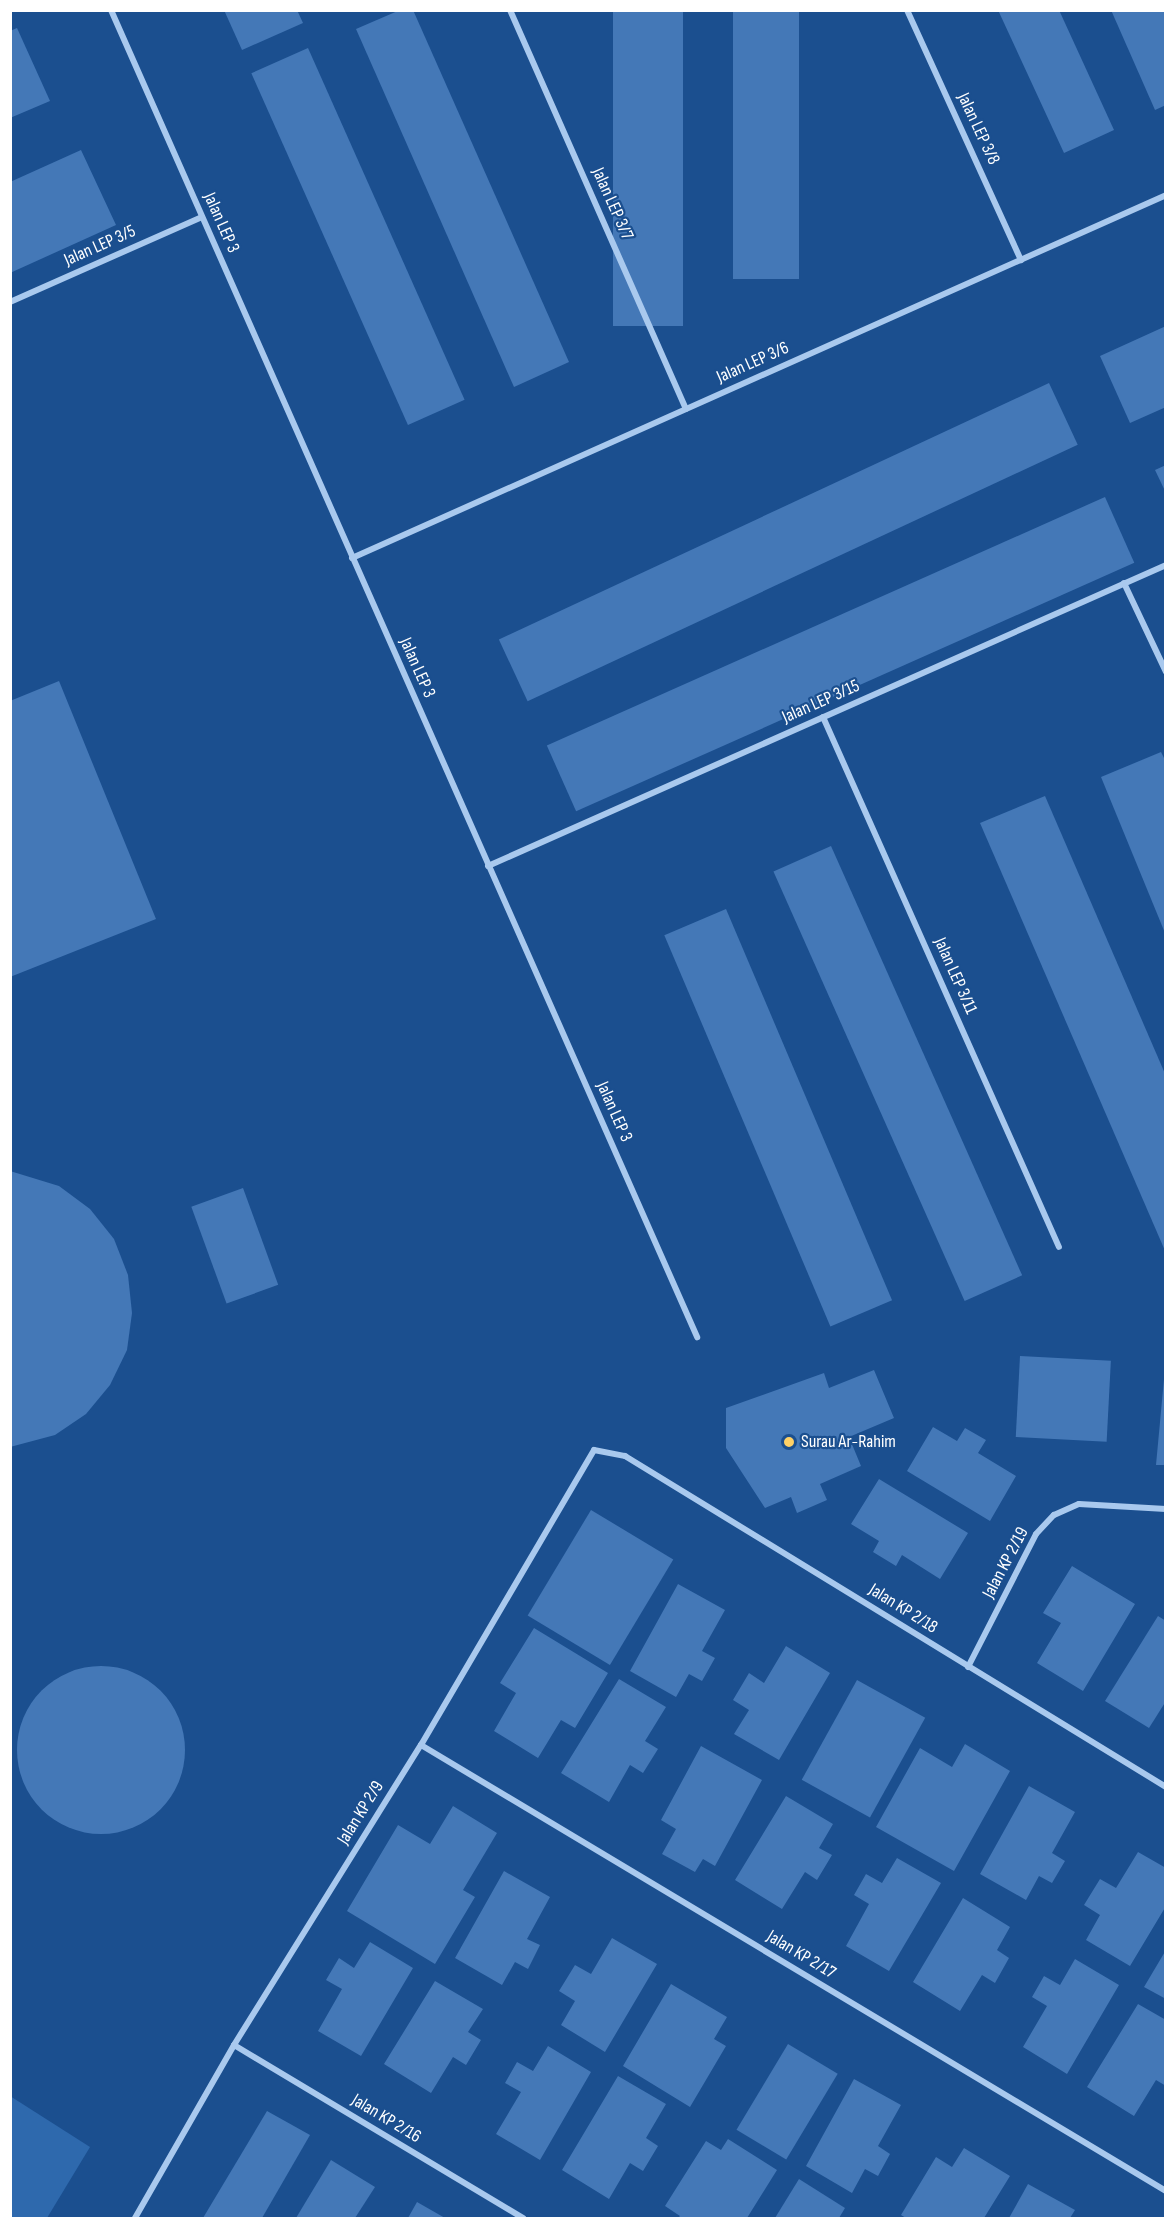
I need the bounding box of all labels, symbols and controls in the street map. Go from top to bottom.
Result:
street label: Jalan LEP 3/8 [952,90,1004,168]
street label: Jalan LEP 3/7 [587,165,637,243]
street label: Jalan LEP 3 [198,190,244,256]
street label: Jalan LEP 3/5 [61,221,139,271]
street label: Jalan LEP 3/6 [714,338,792,388]
street label: Jalan LEP 3 [394,635,440,701]
street label: Jalan LEP 3/15 [779,675,863,729]
street label: Jalan LEP 3/11 [929,934,981,1018]
street label: Jalan LEP 3 [591,1079,637,1145]
place label: Surau Ar-Rahim [801,1431,896,1453]
marker: Surau Ar-Rahim [782,1435,796,1449]
street label: Jalan KP 2/19 [978,1524,1034,1602]
street label: Jalan KP 2/18 [865,1579,941,1639]
street label: Jalan KP 2/9 [333,1777,389,1849]
street label: Jalan KP 2/17 [763,1926,839,1984]
street label: Jalan KP 2/16 [347,2090,425,2148]

